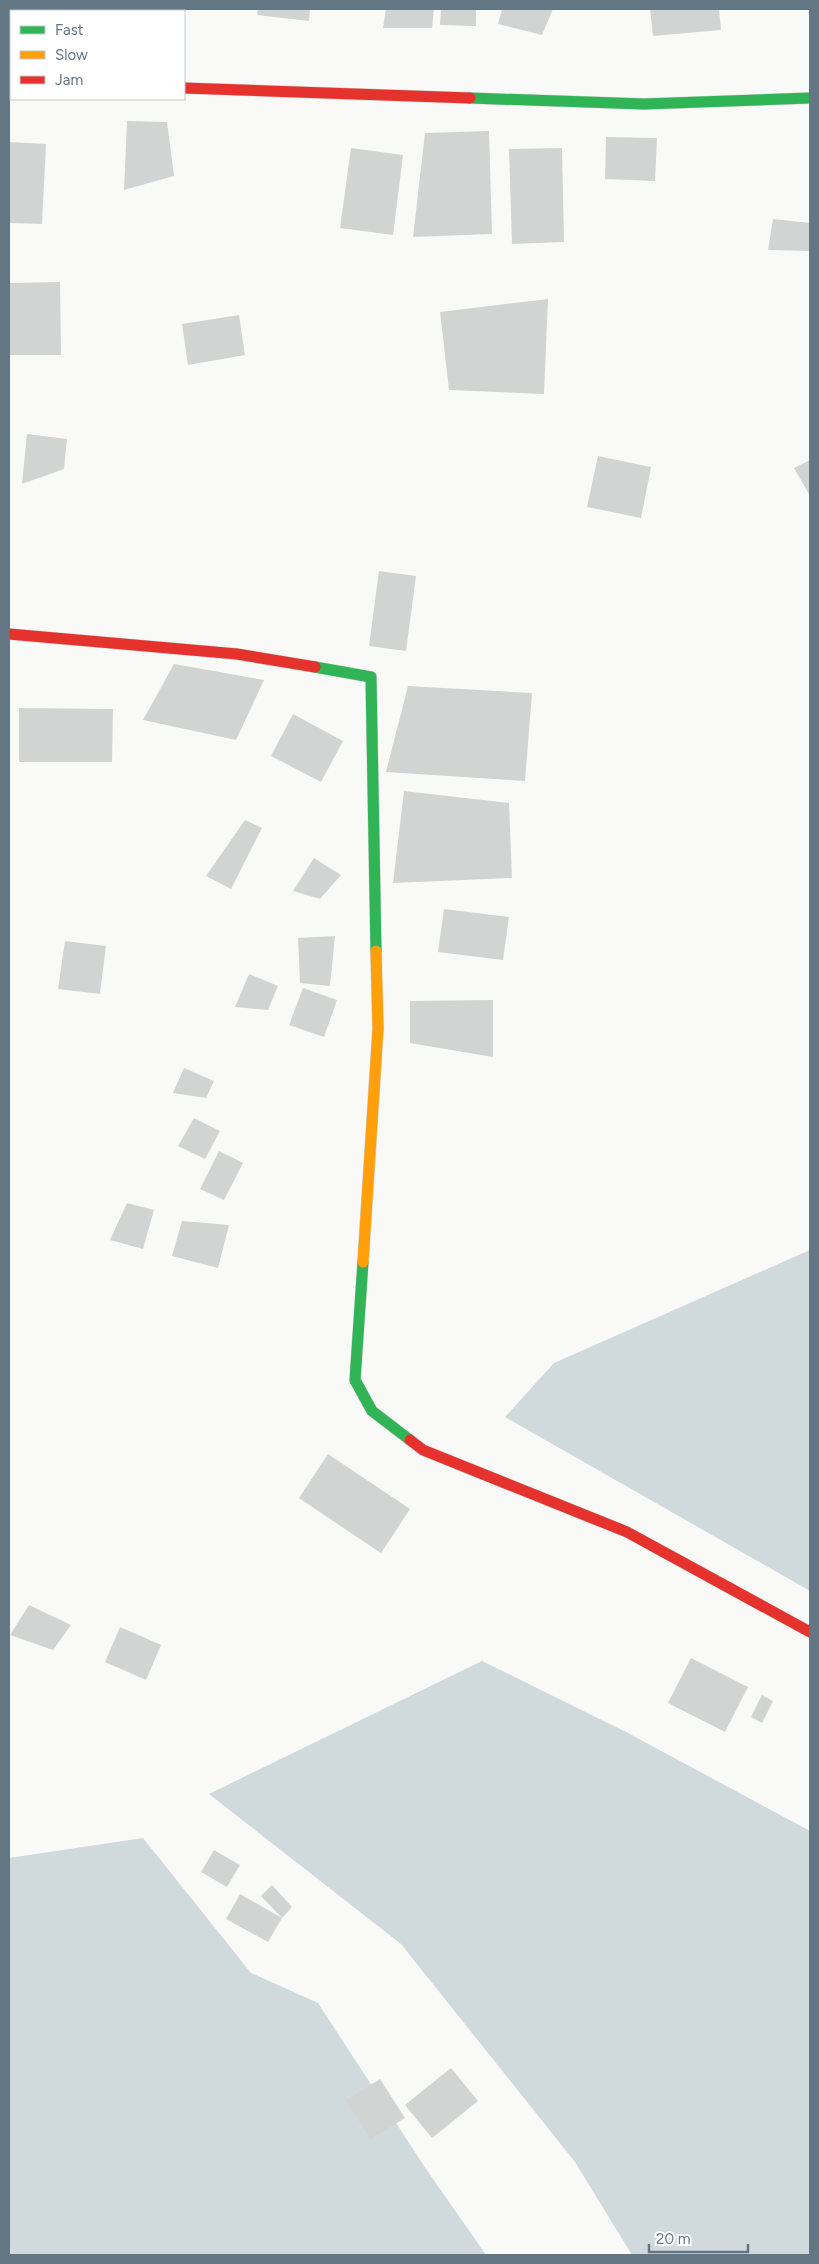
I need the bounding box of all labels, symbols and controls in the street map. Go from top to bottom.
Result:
legend [10,10,185,100]
text: Fast [55,21,84,39]
text: Slow [55,46,88,64]
text: Jam [55,71,83,89]
scale bar [649,2222,748,2254]
text: 20 m [656,2230,690,2248]

